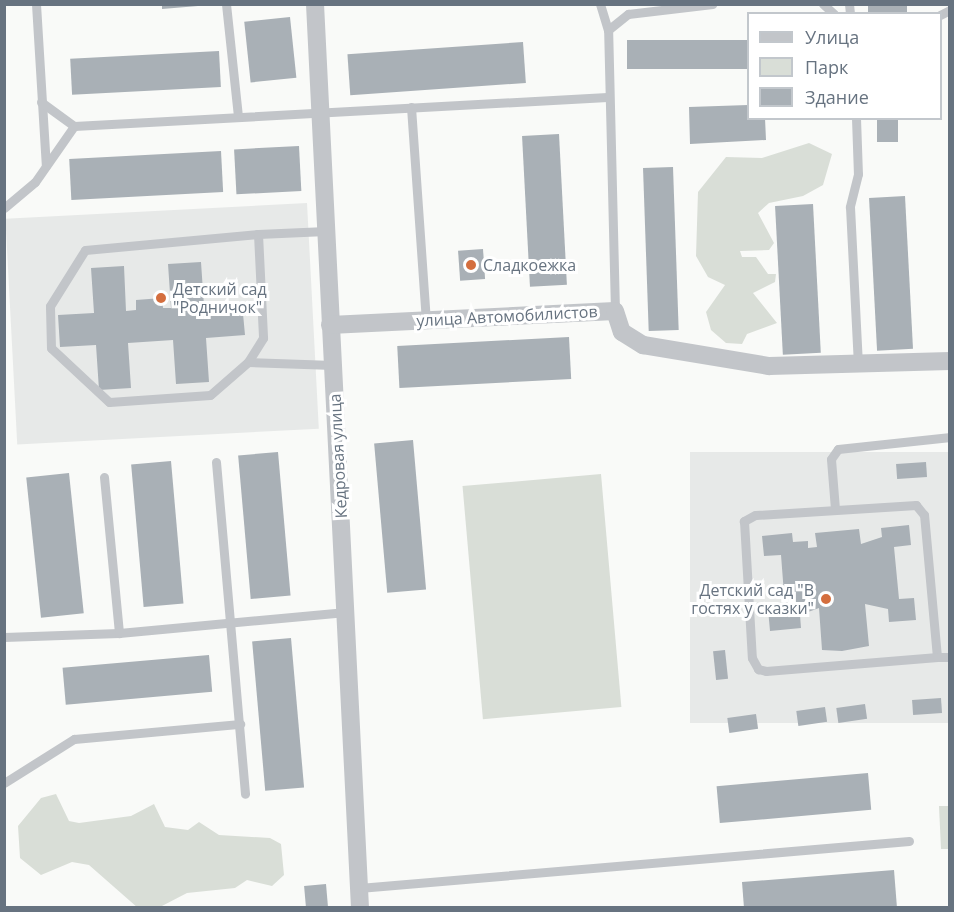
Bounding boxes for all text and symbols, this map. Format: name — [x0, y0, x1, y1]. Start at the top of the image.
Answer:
legend — [747, 12, 942, 120]
text: Улица — [805, 25, 859, 49]
text: Парк — [805, 55, 848, 79]
text: Здание — [805, 85, 869, 109]
place label: Сладкоежка — [483, 255, 576, 275]
marker: Сладкоежка — [464, 258, 478, 272]
place label: Детский сад "Родничок" — [173, 279, 267, 317]
marker: Детский сад "Родничок" — [154, 291, 168, 305]
street label: улица Автомобилистов — [416, 302, 598, 330]
street label: Кедровая улица — [325, 393, 351, 519]
place label: Детский сад "В гостях у сказки" — [691, 580, 814, 618]
marker: Детский сад "В гостях у сказки" — [819, 592, 833, 606]

